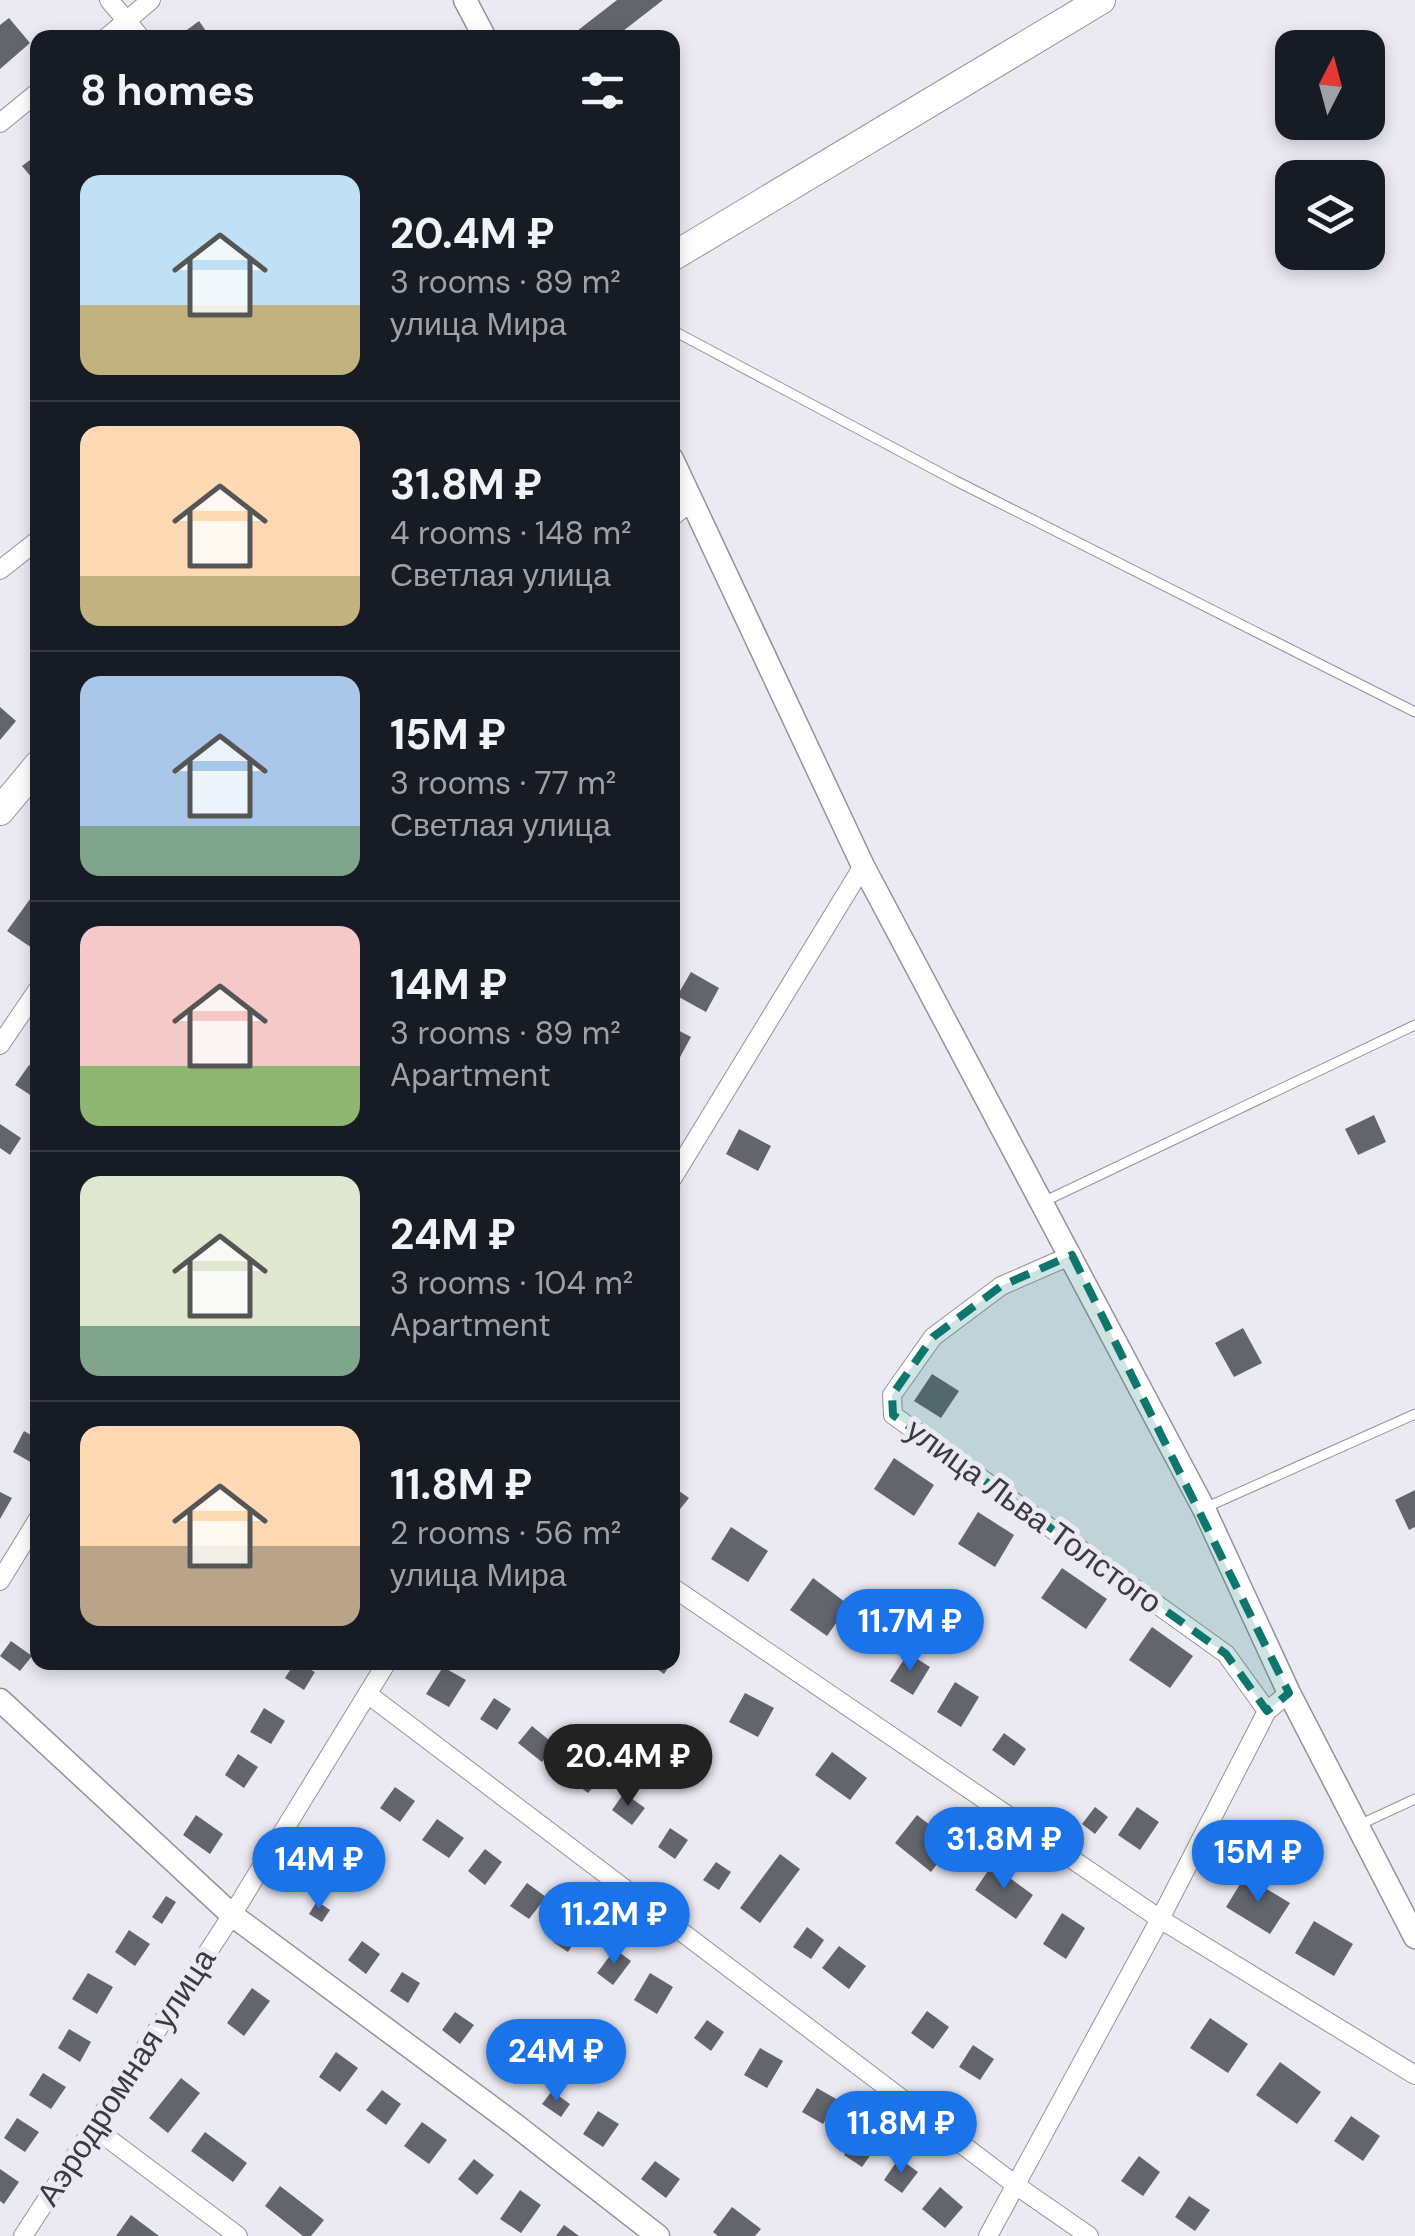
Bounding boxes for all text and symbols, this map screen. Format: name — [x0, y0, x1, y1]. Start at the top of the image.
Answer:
north arrow — [1275, 30, 1385, 140]
map controls — [1275, 30, 1385, 270]
text: 8 homes — [80, 63, 255, 118]
icon: filters — [575, 63, 630, 118]
button: layers — [1275, 160, 1385, 270]
text: 20.4M ₽ — [390, 206, 554, 261]
icon: home — [160, 215, 280, 335]
text: 3 rooms · 89 m² — [390, 261, 621, 303]
text: улица Мира — [390, 303, 567, 345]
text: 31.8M ₽ — [390, 457, 542, 512]
icon: home — [160, 466, 280, 586]
text: 4 rooms · 148 m² — [390, 512, 632, 554]
text: Светлая улица — [390, 554, 611, 596]
text: 15M ₽ — [390, 707, 506, 762]
icon: home — [160, 716, 280, 836]
text: 3 rooms · 77 m² — [390, 762, 616, 804]
text: Светлая улица — [390, 804, 611, 846]
text: 14M ₽ — [390, 957, 507, 1012]
icon: home — [160, 966, 280, 1086]
text: 3 rooms · 89 m² — [390, 1012, 621, 1054]
text: Apartment — [390, 1054, 551, 1096]
text: 24M ₽ — [390, 1207, 516, 1262]
icon: home — [160, 1216, 280, 1336]
text: 3 rooms · 104 m² — [390, 1262, 633, 1304]
text: Apartment — [390, 1304, 551, 1346]
street label: улица Льва Толстого — [898, 1409, 1170, 1623]
text: 11.8M ₽ — [390, 1457, 532, 1512]
icon: home — [160, 1466, 280, 1586]
text: 2 rooms · 56 m² — [390, 1512, 621, 1554]
text: улица Мира — [390, 1554, 567, 1596]
pin: 11.7M ₽ — [818, 1589, 1002, 1674]
text: 11.7M ₽ — [858, 1600, 962, 1642]
pin: 20.4M ₽ — [536, 1724, 720, 1809]
text: 20.4M ₽ — [565, 1735, 691, 1777]
pin: 31.8M ₽ — [912, 1807, 1096, 1892]
text: 31.8M ₽ — [946, 1818, 1062, 1860]
pin: 15M ₽ — [1188, 1820, 1328, 1905]
pin: 14M ₽ — [249, 1827, 389, 1912]
text: 15M ₽ — [1214, 1831, 1302, 1873]
text: 14M ₽ — [274, 1838, 364, 1880]
pin: 11.2M ₽ — [522, 1882, 706, 1967]
text: 11.2M ₽ — [561, 1893, 667, 1935]
street label: Аэродромная улица — [27, 1940, 225, 2214]
pin: 24M ₽ — [486, 2019, 626, 2104]
text: 24M ₽ — [508, 2030, 604, 2072]
pin: 11.8M ₽ — [809, 2091, 993, 2176]
text: 11.8M ₽ — [847, 2102, 955, 2144]

